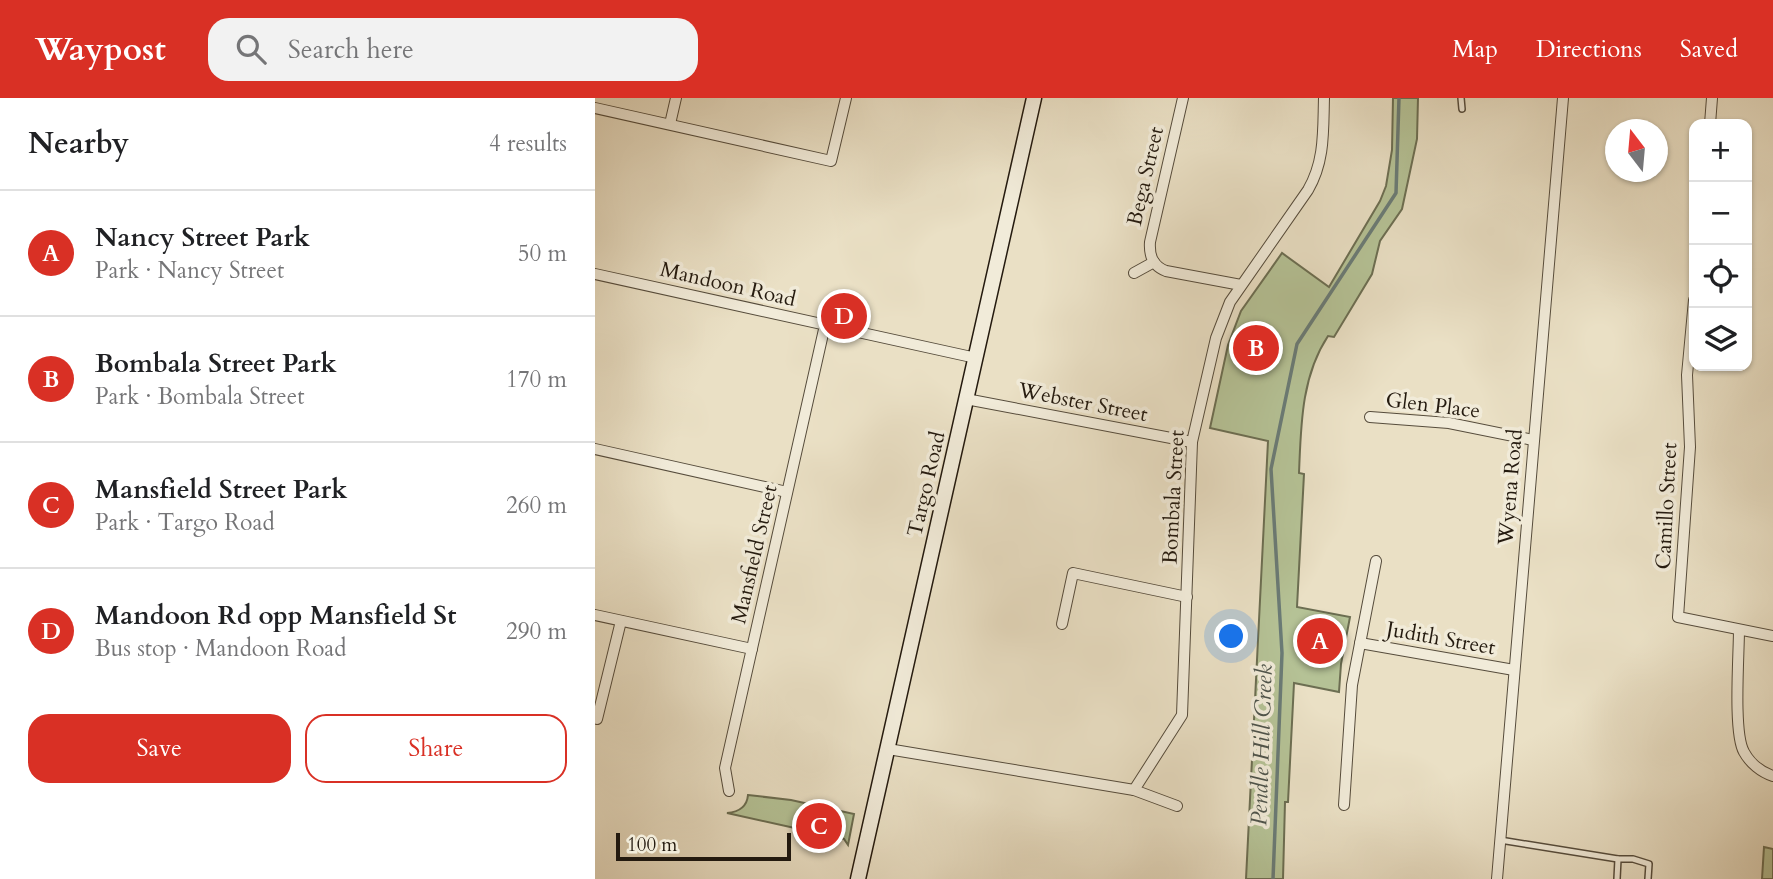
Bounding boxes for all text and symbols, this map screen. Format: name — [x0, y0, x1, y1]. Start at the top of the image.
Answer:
search box — [208, 18, 698, 81]
text: Waypost — [35, 27, 166, 72]
icon: search — [232, 30, 270, 68]
text: Search here — [288, 32, 414, 67]
text: Map — [1452, 33, 1498, 66]
text: Directions — [1536, 33, 1642, 66]
text: Saved — [1680, 33, 1738, 66]
north arrow — [1605, 119, 1668, 182]
map controls — [1689, 119, 1752, 371]
button: + — [1689, 119, 1752, 182]
text: Nearby — [28, 123, 129, 164]
street label: Bega Street — [1120, 123, 1171, 228]
text: 4 results — [489, 128, 567, 159]
button: − — [1689, 182, 1752, 245]
text: Nancy Street Park — [95, 220, 310, 255]
text: A — [42, 238, 60, 269]
text: 50 m — [518, 238, 567, 269]
button: locate — [1689, 245, 1752, 308]
text: Park · Nancy Street — [95, 255, 284, 286]
street label: Mandoon Road — [657, 255, 799, 314]
pin: D — [821, 290, 867, 342]
button: layers — [1689, 308, 1752, 371]
pin: B — [1233, 322, 1279, 374]
text: Bombala Street Park — [95, 346, 337, 381]
text: B — [43, 364, 59, 395]
text: 170 m — [506, 364, 567, 395]
street label: Webster Street — [1015, 376, 1150, 429]
text: Park · Bombala Street — [95, 381, 305, 412]
street label: Glen Place — [1384, 385, 1482, 426]
street label: Wyena Road — [1491, 428, 1530, 547]
street label: Targo Road — [900, 429, 953, 540]
street label: Bombala Street — [1156, 429, 1192, 565]
street label: Camillo Street — [1649, 441, 1684, 570]
text: Mansfield Street Park — [95, 472, 347, 507]
street label: Mansfield Street — [724, 481, 785, 626]
text: C — [42, 490, 60, 521]
text: 260 m — [506, 490, 567, 521]
text: Park · Targo Road — [95, 507, 275, 538]
text: Mandoon Rd opp Mansfield St — [95, 598, 456, 633]
street label: Judith Street — [1381, 614, 1498, 662]
pin: A — [1297, 615, 1343, 667]
text: D — [41, 616, 61, 647]
text: 290 m — [506, 616, 567, 647]
your location — [1214, 619, 1248, 653]
text: Bus stop · Mandoon Road — [95, 633, 347, 664]
water label: Pendle Hill Creek — [1243, 663, 1280, 826]
button: Save — [28, 714, 291, 783]
button: Share — [305, 714, 567, 783]
pin: C — [796, 800, 842, 852]
scale bar — [616, 830, 791, 862]
text: 100 m — [627, 832, 677, 858]

